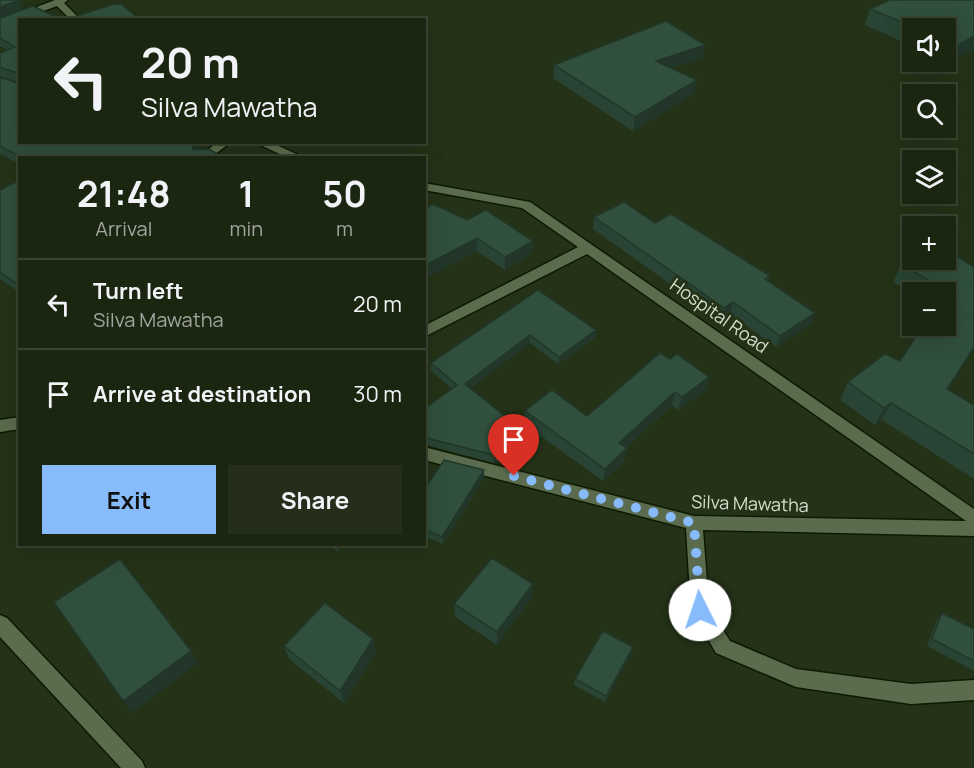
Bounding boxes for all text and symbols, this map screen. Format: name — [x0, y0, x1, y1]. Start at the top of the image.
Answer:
map controls — [902, 18, 956, 336]
button: sound — [902, 18, 956, 72]
text: 20 m — [141, 33, 240, 91]
icon: left — [42, 42, 120, 120]
button: search — [902, 84, 956, 138]
text: Silva Mawatha — [141, 88, 317, 125]
button: layers — [902, 150, 956, 204]
text: 21:48 — [77, 169, 171, 218]
text: 1 — [238, 169, 254, 218]
text: 50 — [322, 169, 367, 218]
text: Arrival — [95, 215, 152, 242]
text: min — [230, 215, 263, 242]
text: m — [336, 215, 353, 242]
button: + — [902, 216, 956, 270]
street label: Hospital Road — [666, 272, 774, 358]
text: Turn left — [93, 276, 183, 306]
button: − — [902, 282, 956, 336]
icon: left — [42, 288, 75, 321]
text: 20 m — [353, 289, 402, 319]
text: Silva Mawatha — [93, 306, 224, 333]
icon: arrive — [42, 378, 75, 411]
text: Arrive at destination — [93, 379, 311, 409]
text: 30 m — [353, 379, 402, 409]
pin — [488, 414, 539, 476]
icon: arrive — [497, 423, 530, 456]
button: Exit — [42, 465, 216, 534]
button: Share — [228, 465, 402, 534]
street label: Silva Mawatha — [691, 489, 809, 517]
position arrow — [668, 578, 732, 642]

